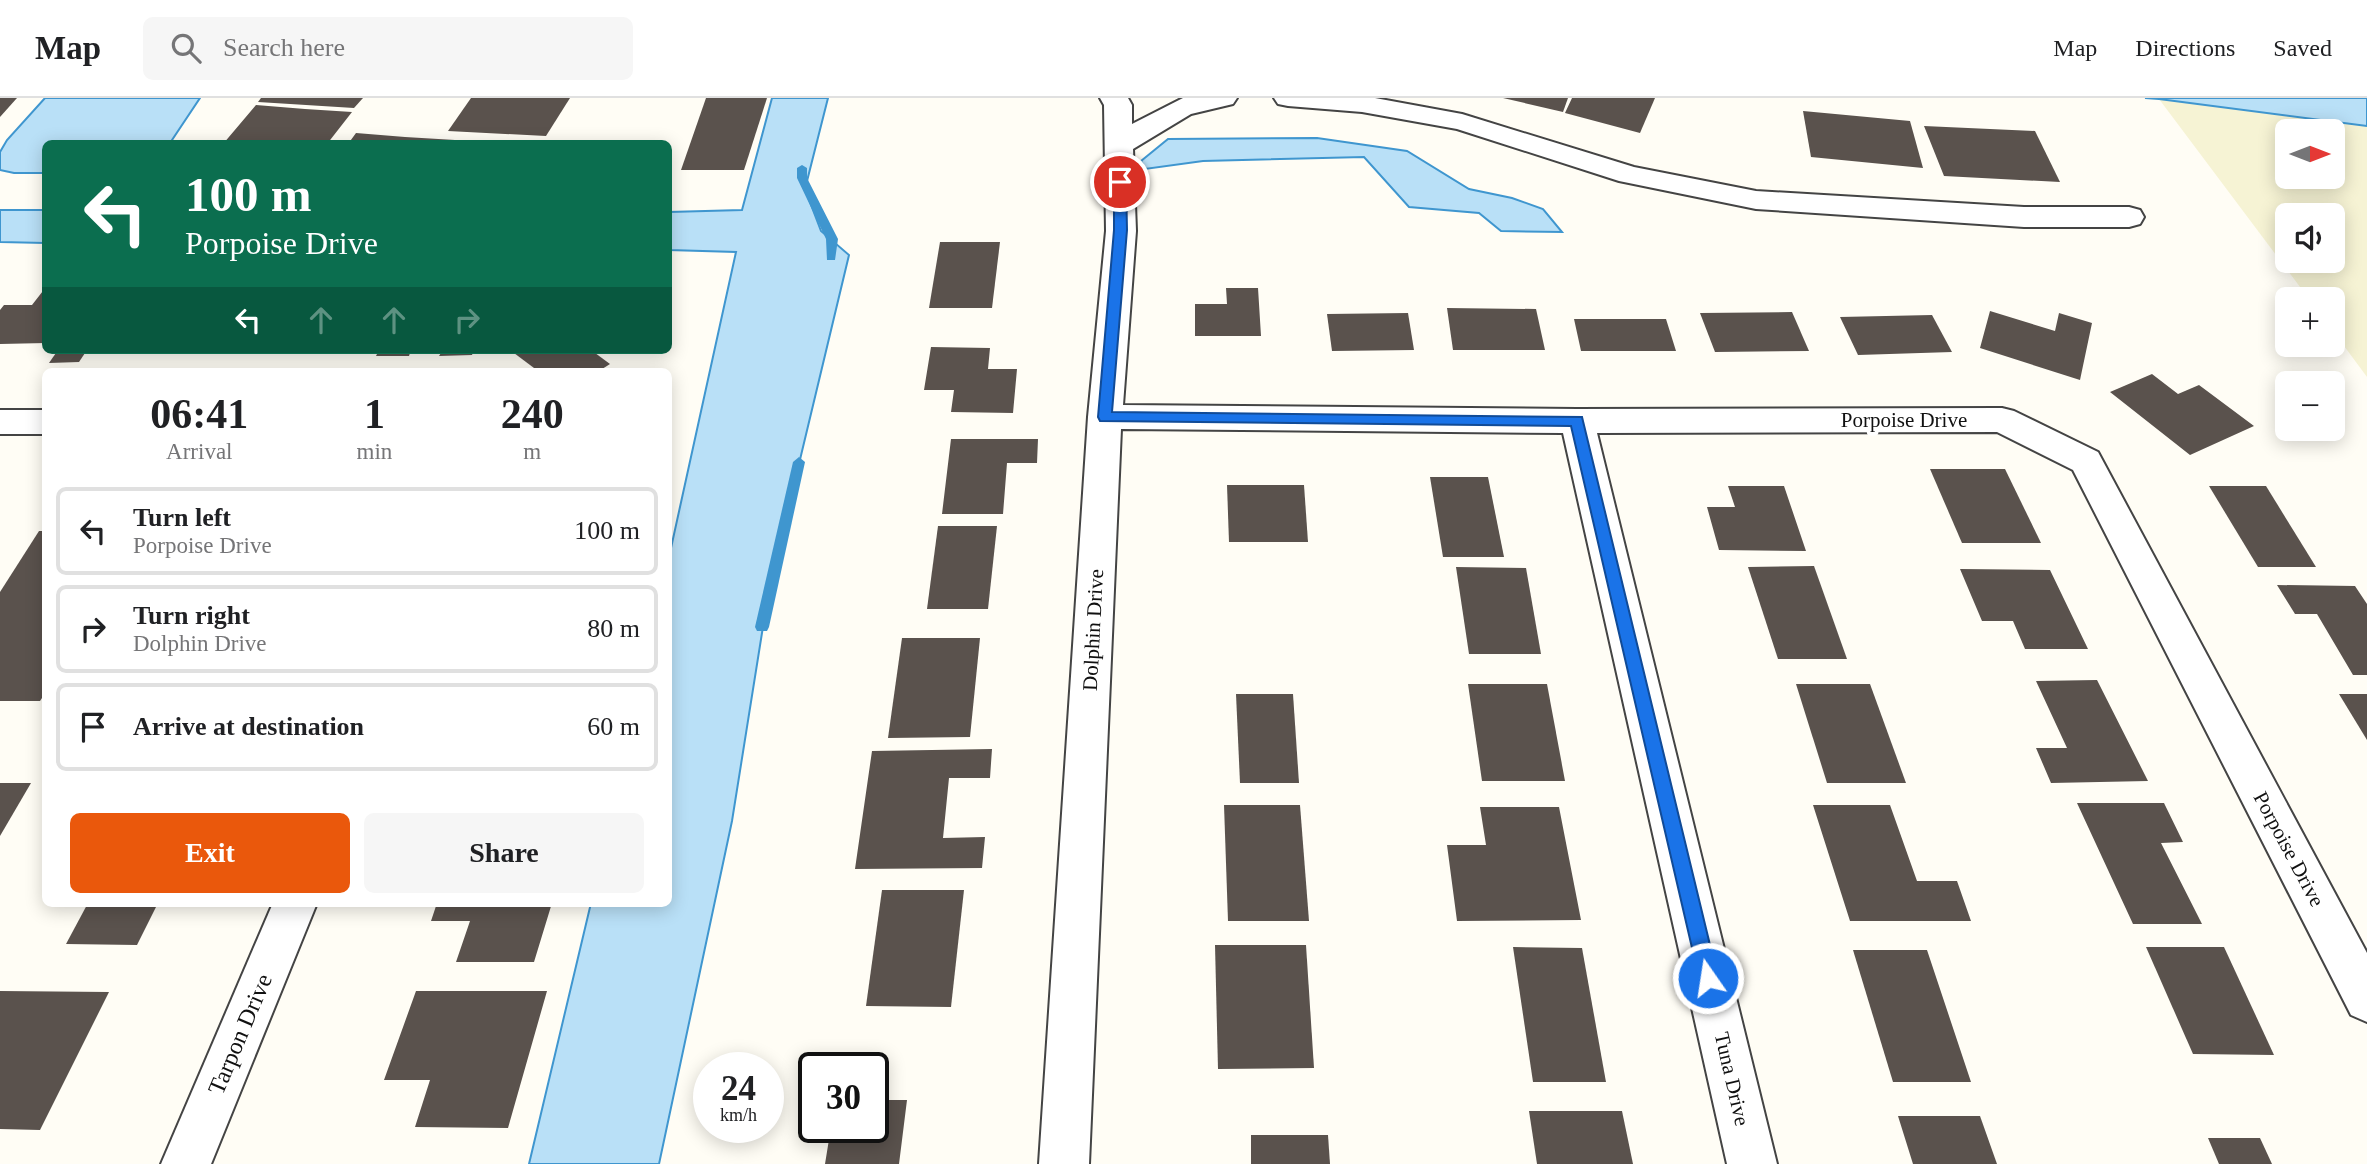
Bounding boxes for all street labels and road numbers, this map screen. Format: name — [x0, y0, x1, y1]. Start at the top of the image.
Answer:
street label: Porpoise Drive — [1841, 408, 1967, 432]
street label: Dolphin Drive — [1078, 569, 1108, 691]
street label: Porpoise Drive — [2249, 787, 2329, 911]
street label: Tarpon Drive — [203, 970, 277, 1098]
street label: Tuna Drive — [1710, 1030, 1754, 1128]

